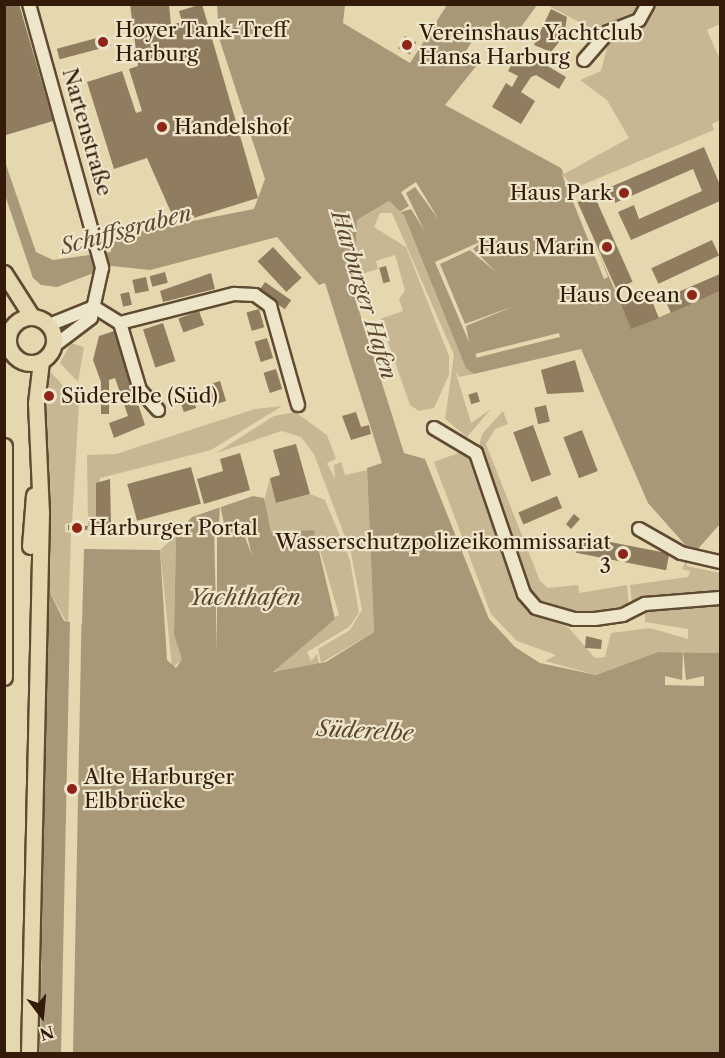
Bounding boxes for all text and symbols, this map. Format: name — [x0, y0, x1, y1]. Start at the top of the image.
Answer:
place label: Hoyer Tank-Treff Harburg — [115, 17, 289, 67]
place label: Vereinshaus Yachtclub Hansa Harburg — [419, 20, 643, 70]
marker: Hoyer Tank-Treff Harburg — [96, 35, 110, 49]
marker: Vereinshaus Yachtclub Hansa Harburg — [400, 38, 414, 52]
street label: Nartenstraße — [57, 65, 117, 199]
place label: Handelshof — [174, 114, 289, 140]
marker: Handelshof — [155, 120, 169, 134]
place label: Haus Park — [510, 180, 612, 206]
marker: Haus Park — [617, 186, 631, 200]
water label: Schiffsgraben — [58, 200, 194, 260]
water label: Harburger Hafen — [326, 207, 402, 383]
place label: Haus Marin — [478, 234, 595, 260]
marker: Haus Marin — [600, 240, 614, 254]
place label: Haus Ocean — [559, 282, 680, 308]
marker: Haus Ocean — [685, 288, 699, 302]
place label: Süderelbe (Süd) — [61, 383, 218, 409]
marker: Süderelbe (Süd) — [42, 389, 56, 403]
place label: Harburger Portal — [89, 515, 258, 541]
marker: Harburger Portal — [70, 521, 84, 535]
place label: Wasserschutzpolizeikommissariat 3 — [275, 529, 611, 579]
marker: Wasserschutzpolizeikommissariat 3 — [616, 547, 630, 561]
water label: Yachthafen — [190, 585, 300, 611]
water label: Süderelbe — [316, 715, 414, 747]
place label: Alte Harburger Elbbrücke — [84, 764, 234, 814]
marker: Alte Harburger Elbbrücke — [65, 782, 79, 796]
north arrow — [12, 986, 72, 1046]
text: N — [38, 1022, 56, 1045]

